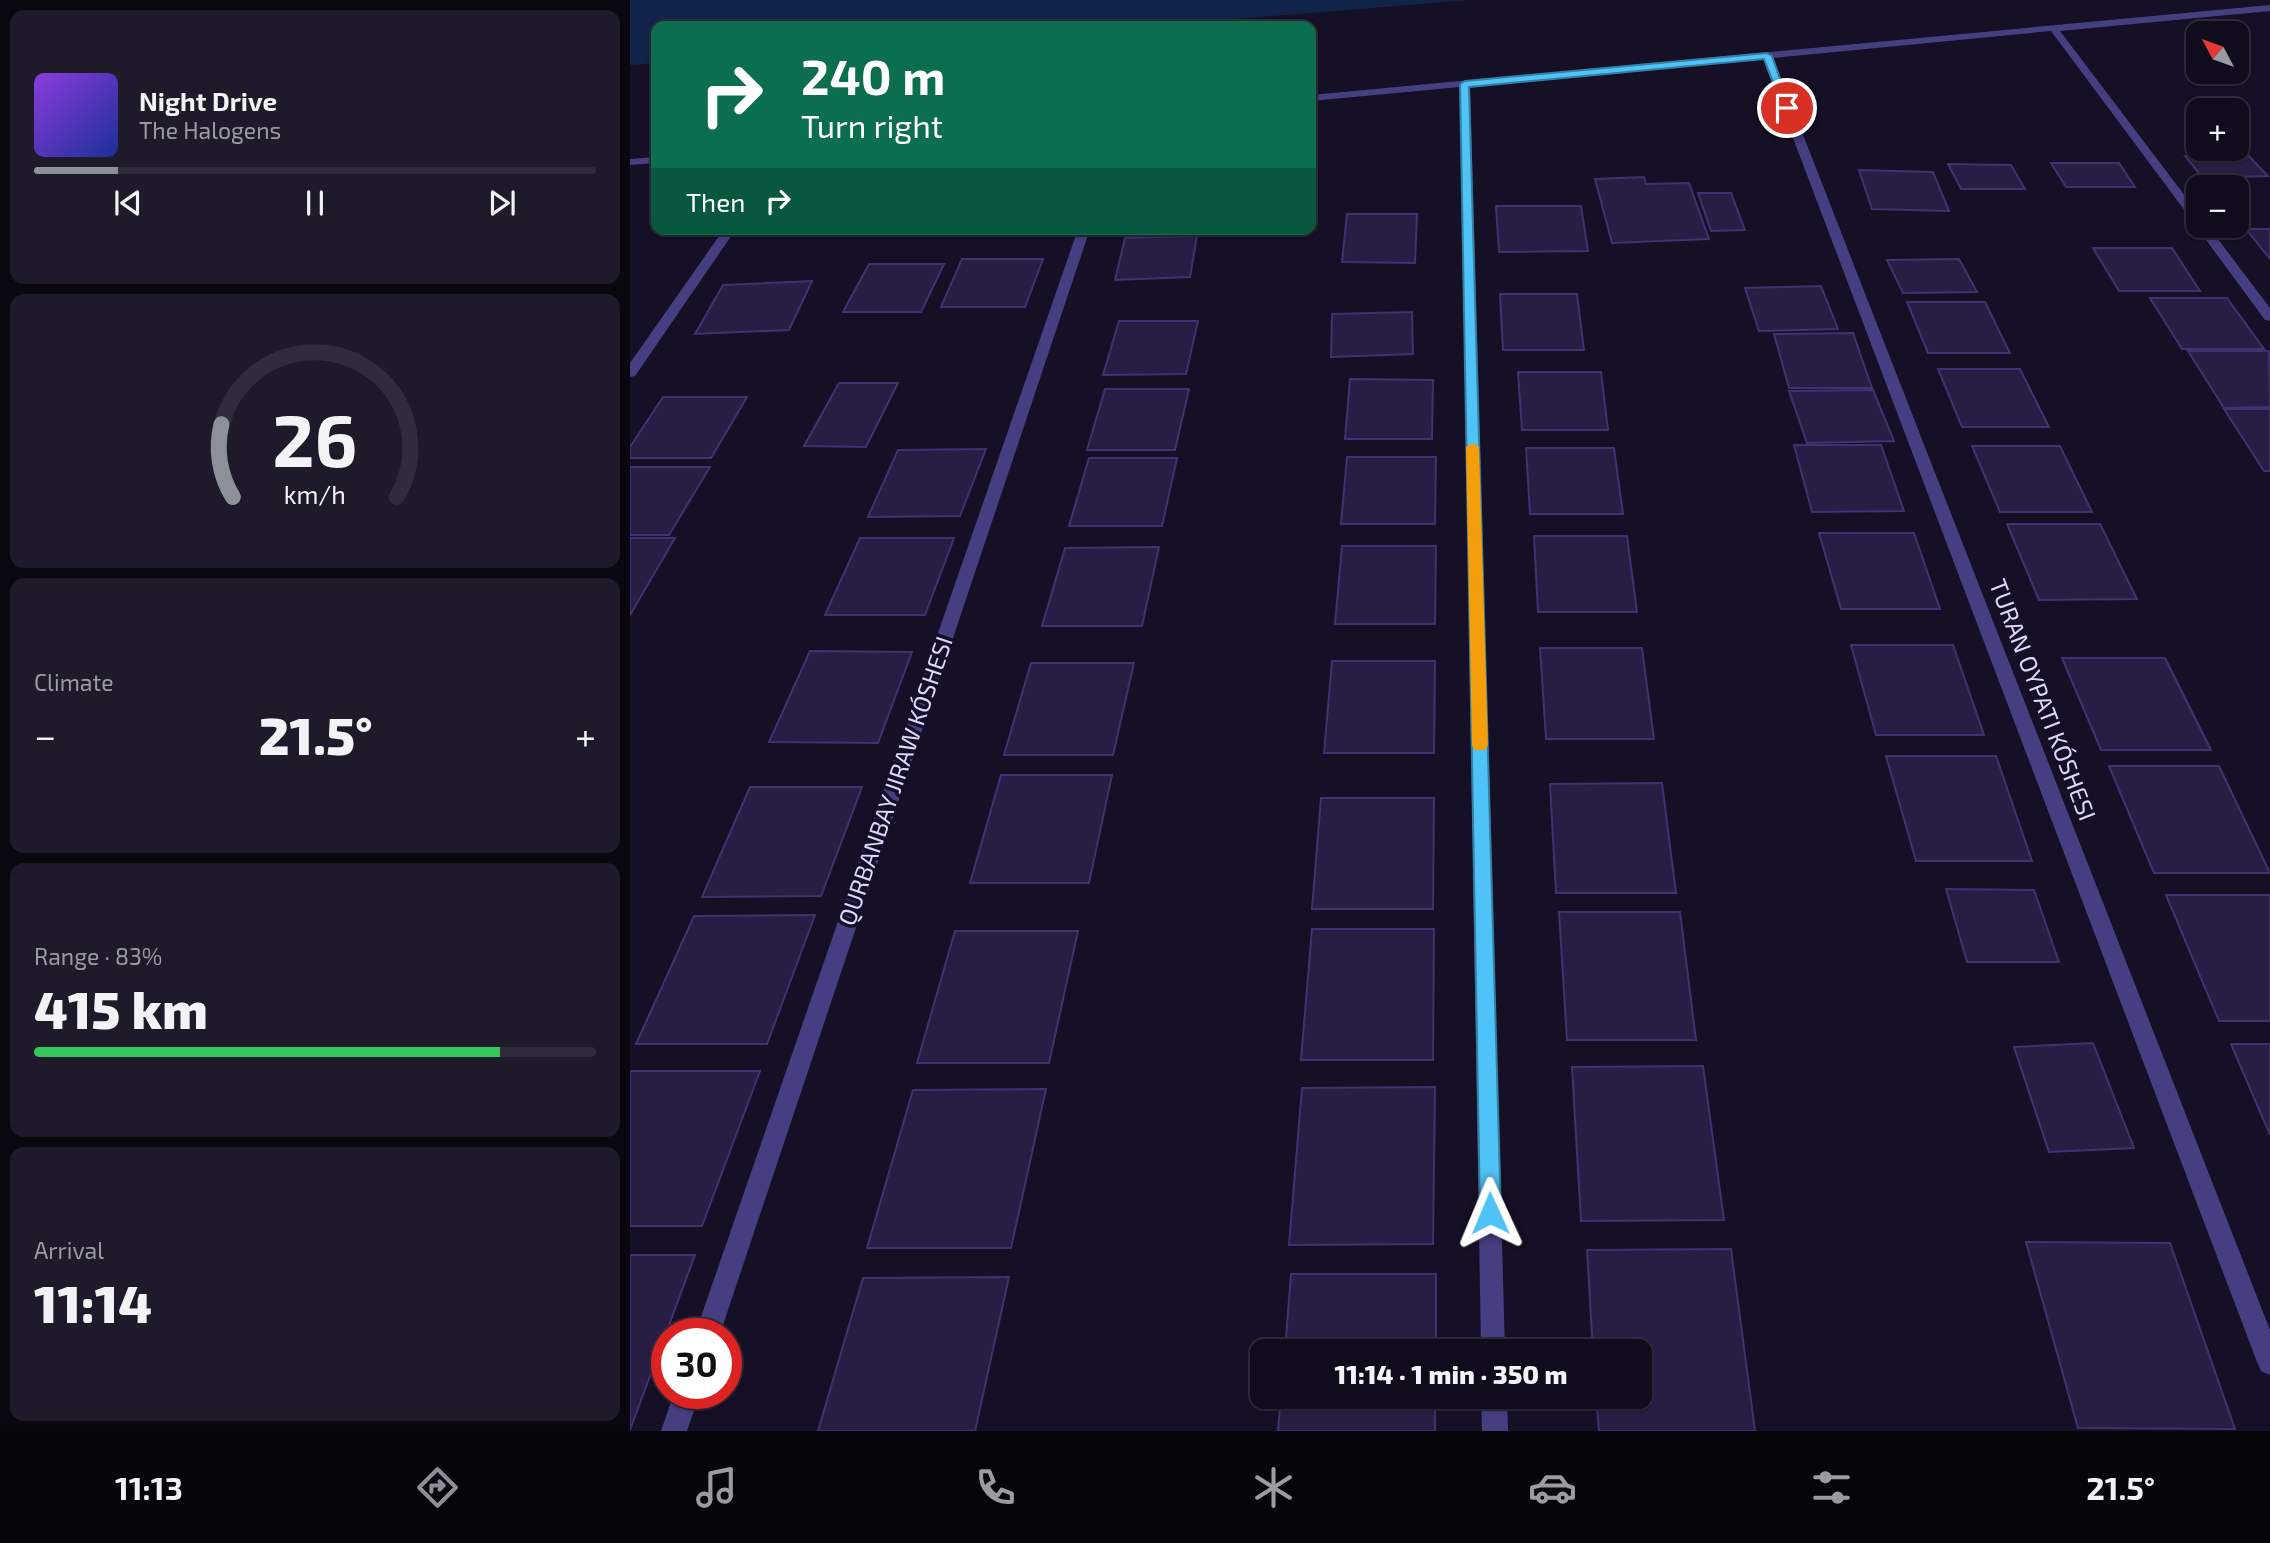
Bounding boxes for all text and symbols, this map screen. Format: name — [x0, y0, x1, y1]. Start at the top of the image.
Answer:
north arrow — [2186, 21, 2249, 84]
map controls — [2186, 21, 2249, 238]
text: 240 m — [801, 46, 945, 105]
icon: right — [686, 49, 777, 140]
pin — [1757, 78, 1817, 138]
text: Night Drive — [139, 85, 277, 116]
icon: arrive — [1768, 89, 1806, 127]
button: + — [2186, 98, 2249, 161]
text: Turn right — [801, 106, 943, 144]
text: The Halogens — [139, 116, 281, 144]
button: − — [2186, 175, 2249, 238]
icon: right — [759, 182, 797, 220]
icon: previous — [109, 184, 147, 222]
icon: pause — [296, 184, 334, 222]
icon: next — [483, 184, 521, 222]
text: Then — [686, 186, 745, 217]
text: 26 — [272, 395, 358, 483]
text: km/h — [284, 479, 346, 509]
street label: TURAN OYPATI KÓSHESI — [1984, 575, 2103, 824]
street label: QURBANBAY JIRAW KÓSHESI — [831, 632, 958, 929]
text: Climate — [34, 668, 114, 696]
text: 21.5° — [259, 703, 373, 765]
text: − — [34, 712, 56, 758]
text: + — [575, 712, 596, 758]
text: Range · 83% — [34, 942, 162, 970]
text: 415 km — [34, 977, 208, 1039]
position arrow — [1453, 1176, 1527, 1250]
text: Arrival — [34, 1236, 104, 1264]
text: 11:14 — [34, 1271, 152, 1333]
speed limit sign: 30 — [651, 1318, 742, 1409]
text: 11:14 · 1 min · 350 m — [1334, 1358, 1568, 1389]
icon: directions — [413, 1463, 462, 1512]
icon: music — [692, 1463, 741, 1512]
icon: phone — [971, 1463, 1020, 1512]
icon: climate — [1249, 1463, 1298, 1512]
icon: car — [1528, 1463, 1577, 1512]
icon: filters — [1807, 1463, 1856, 1512]
text: 11:13 — [115, 1468, 183, 1506]
text: 21.5° — [2086, 1468, 2155, 1506]

